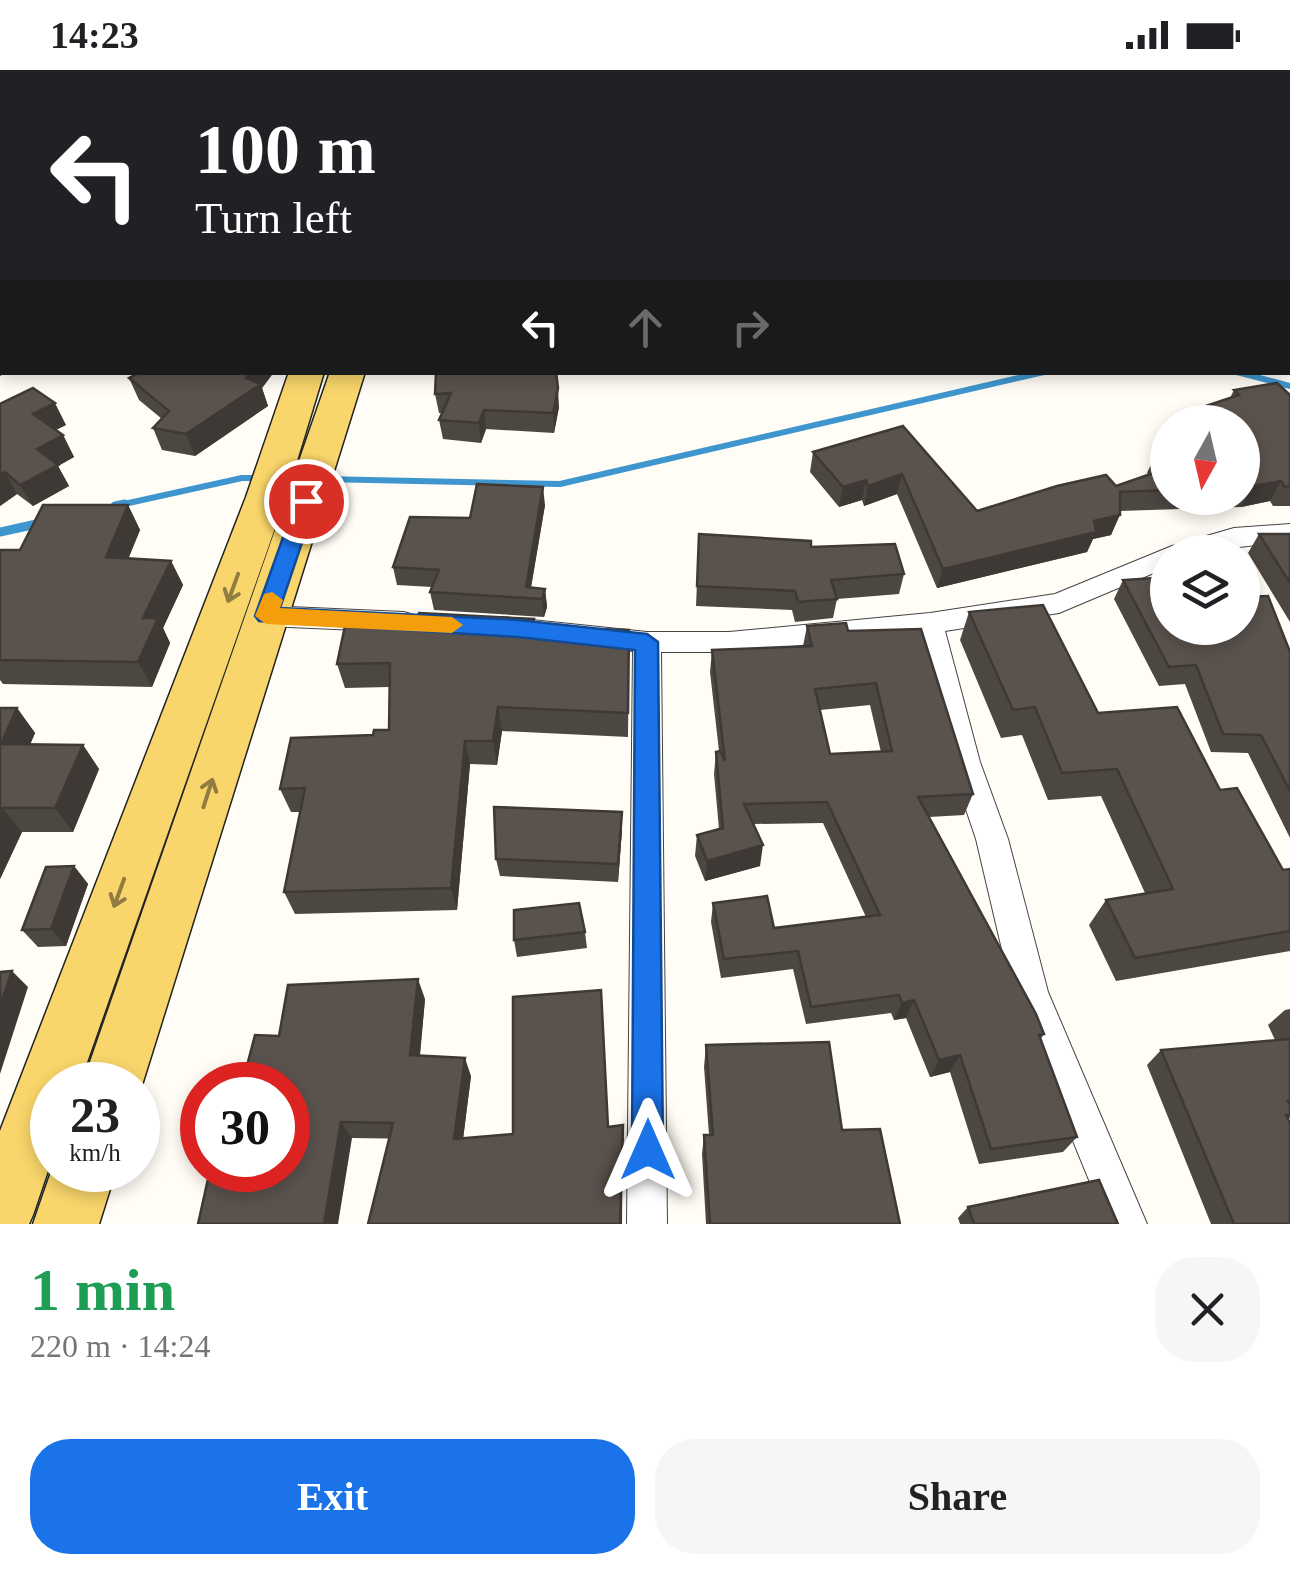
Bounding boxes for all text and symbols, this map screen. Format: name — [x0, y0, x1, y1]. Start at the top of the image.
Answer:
text: 14:23 — [50, 14, 139, 56]
icon: left — [30, 110, 160, 240]
text: 100 m — [195, 111, 376, 188]
text: Turn left — [195, 193, 352, 243]
icon: left — [513, 300, 568, 355]
icon: ahead — [618, 300, 673, 355]
icon: right — [723, 300, 778, 355]
north arrow — [1150, 405, 1260, 515]
map controls — [1150, 405, 1260, 645]
pin — [264, 459, 349, 544]
icon: arrive — [279, 474, 334, 529]
button: layers — [1150, 535, 1260, 645]
one-way arrow — [222, 573, 240, 603]
one-way arrow — [201, 778, 219, 809]
one-way arrow — [109, 877, 127, 908]
speed limit sign: 30 — [180, 1062, 310, 1192]
text: 23 — [70, 1087, 120, 1143]
position arrow — [596, 1098, 700, 1202]
text: km/h — [69, 1139, 121, 1166]
text: 1 min — [30, 1257, 175, 1323]
button: close — [1155, 1257, 1260, 1362]
text: 220 m · 14:24 — [30, 1328, 210, 1364]
button: Exit — [30, 1439, 635, 1554]
button: Share — [655, 1439, 1260, 1554]

